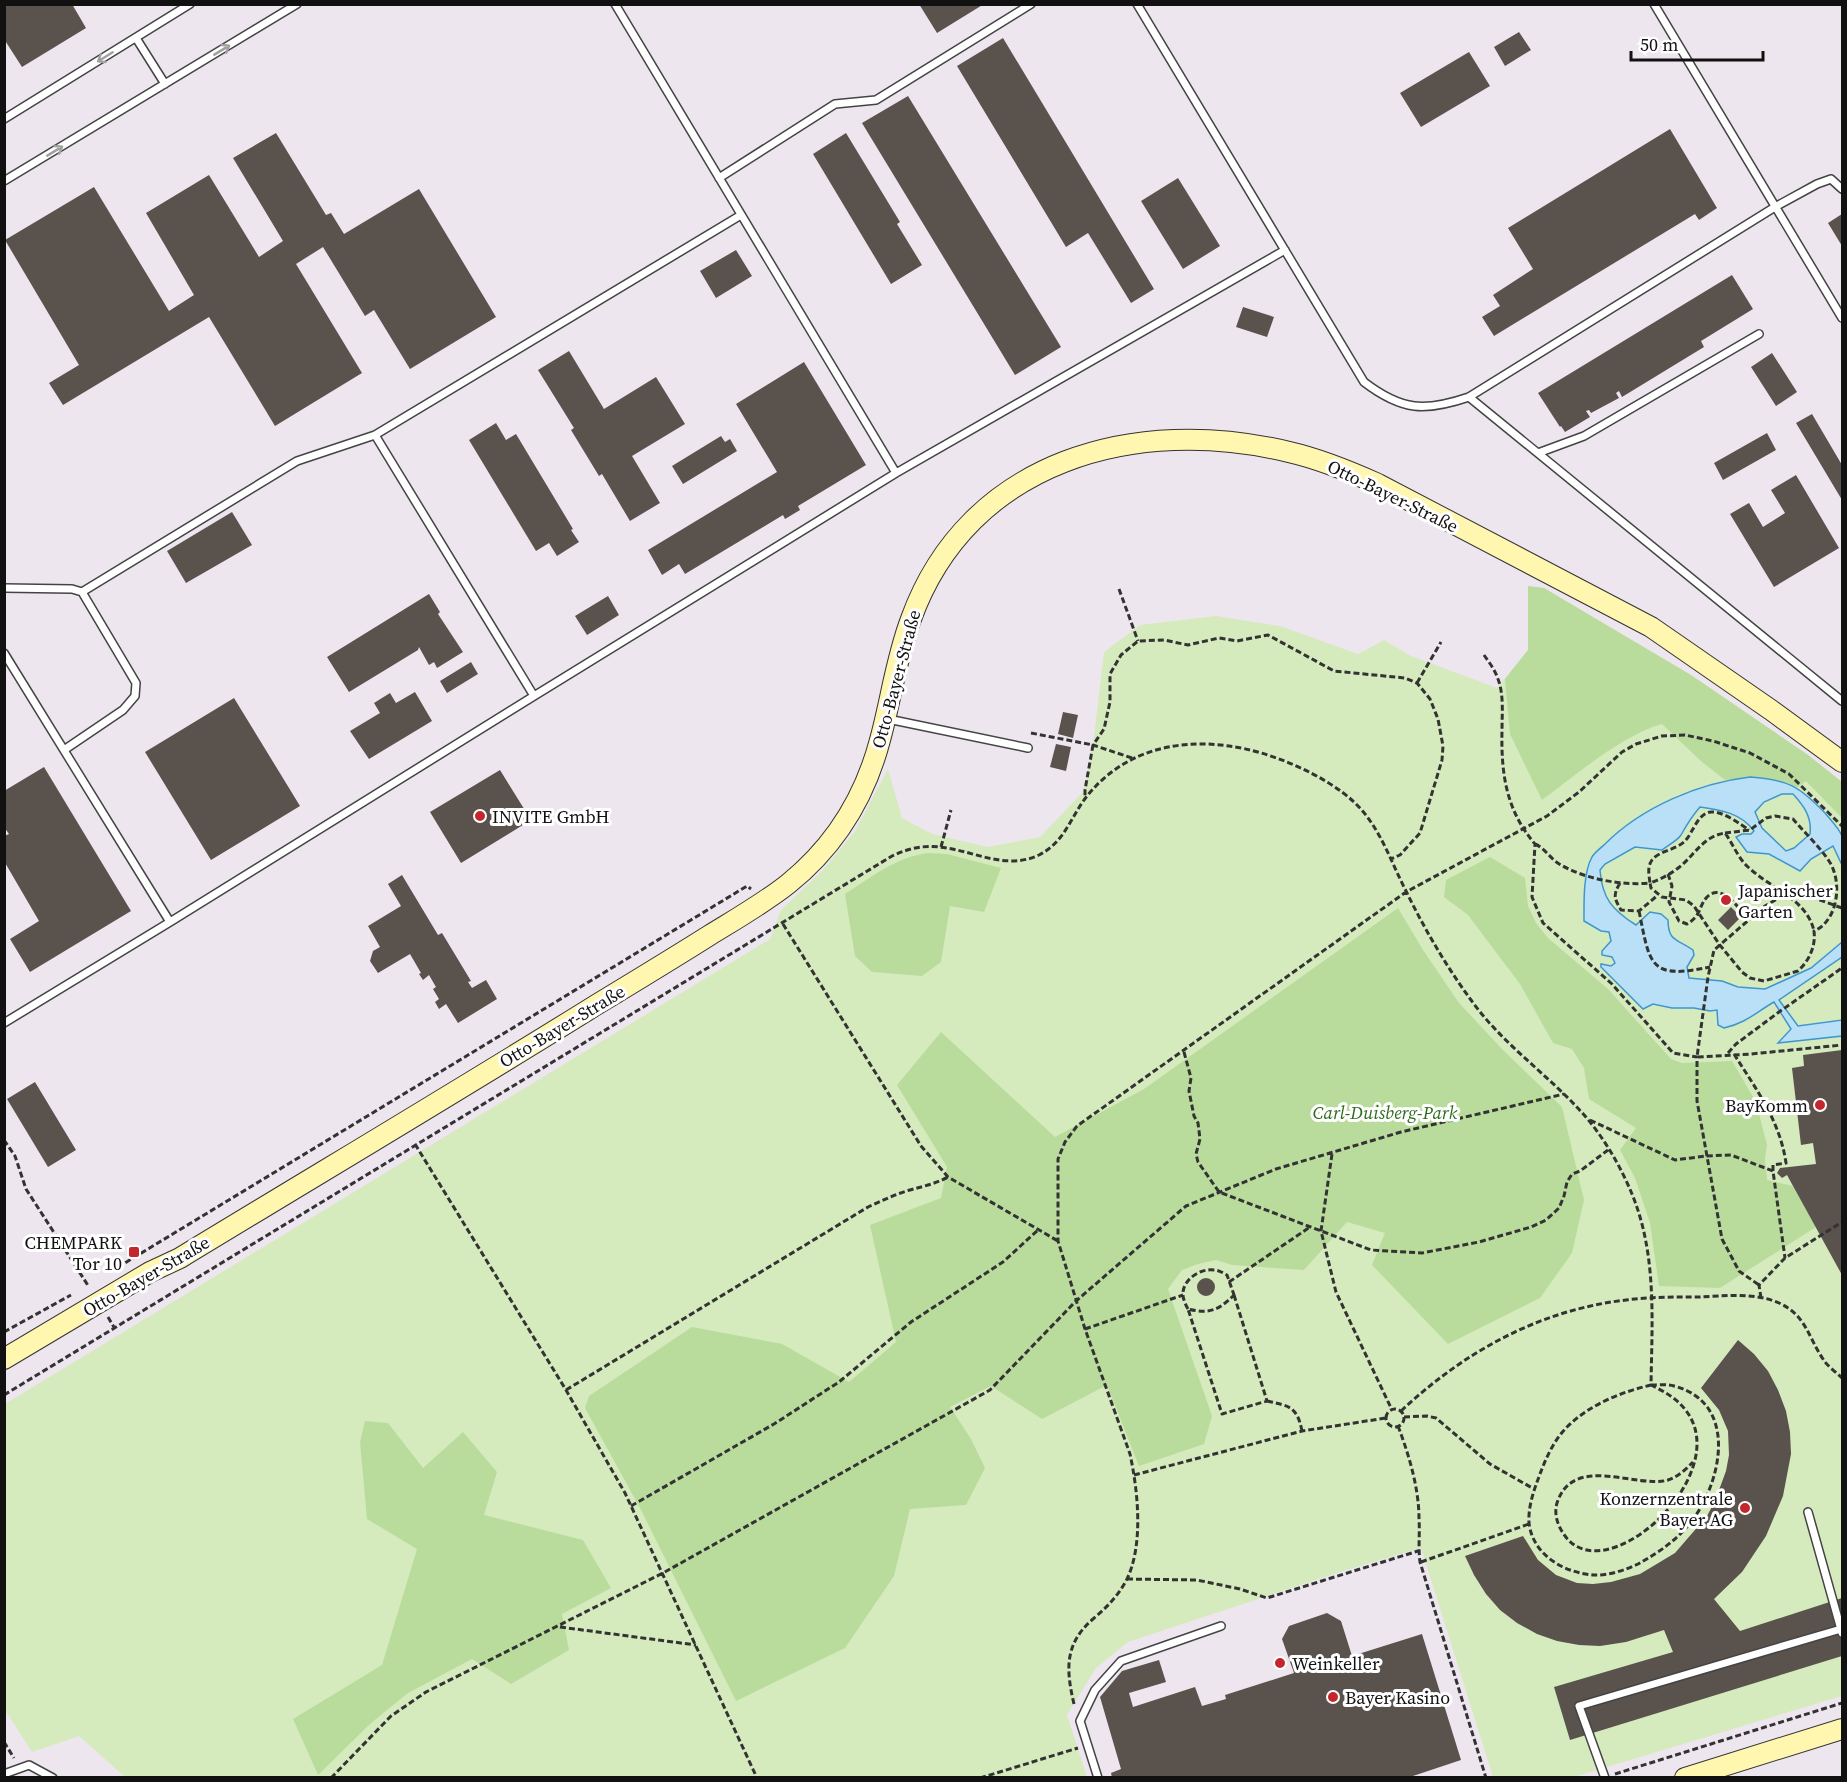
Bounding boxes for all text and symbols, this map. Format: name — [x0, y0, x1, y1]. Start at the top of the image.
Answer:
scale bar — [1631, 24, 1763, 62]
text: 50 m — [1640, 32, 1678, 57]
one-way arrow — [213, 44, 230, 56]
one-way arrow — [97, 51, 114, 63]
one-way arrow — [46, 144, 63, 156]
street label: Otto-Bayer-Straße — [1323, 454, 1463, 538]
street label: Otto-Bayer-Straße — [865, 607, 927, 751]
place label: INVITE GmbH — [492, 804, 609, 829]
marker: INVITE GmbH — [473, 809, 487, 823]
place label: Japanischer Garten — [1737, 878, 1833, 924]
marker: Japanischer Garten — [1719, 893, 1733, 907]
street label: Otto-Bayer-Straße — [494, 979, 630, 1073]
place label: BayKomm — [1725, 1093, 1808, 1118]
marker: BayKomm — [1813, 1098, 1827, 1112]
park label: Carl-Duisberg-Park — [1313, 1100, 1458, 1125]
place label: CHEMPARK Tor 10 — [24, 1230, 122, 1276]
street label: Otto-Bayer-Straße — [78, 1230, 214, 1322]
marker: CHEMPARK Tor 10 — [127, 1245, 141, 1259]
place label: Konzernzentrale Bayer AG — [1599, 1486, 1733, 1532]
marker: Konzernzentrale Bayer AG — [1738, 1501, 1752, 1515]
place label: Weinkeller — [1292, 1651, 1380, 1676]
marker: Weinkeller — [1273, 1656, 1287, 1670]
place label: Bayer Kasino — [1345, 1685, 1450, 1710]
marker: Bayer Kasino — [1326, 1690, 1340, 1704]

